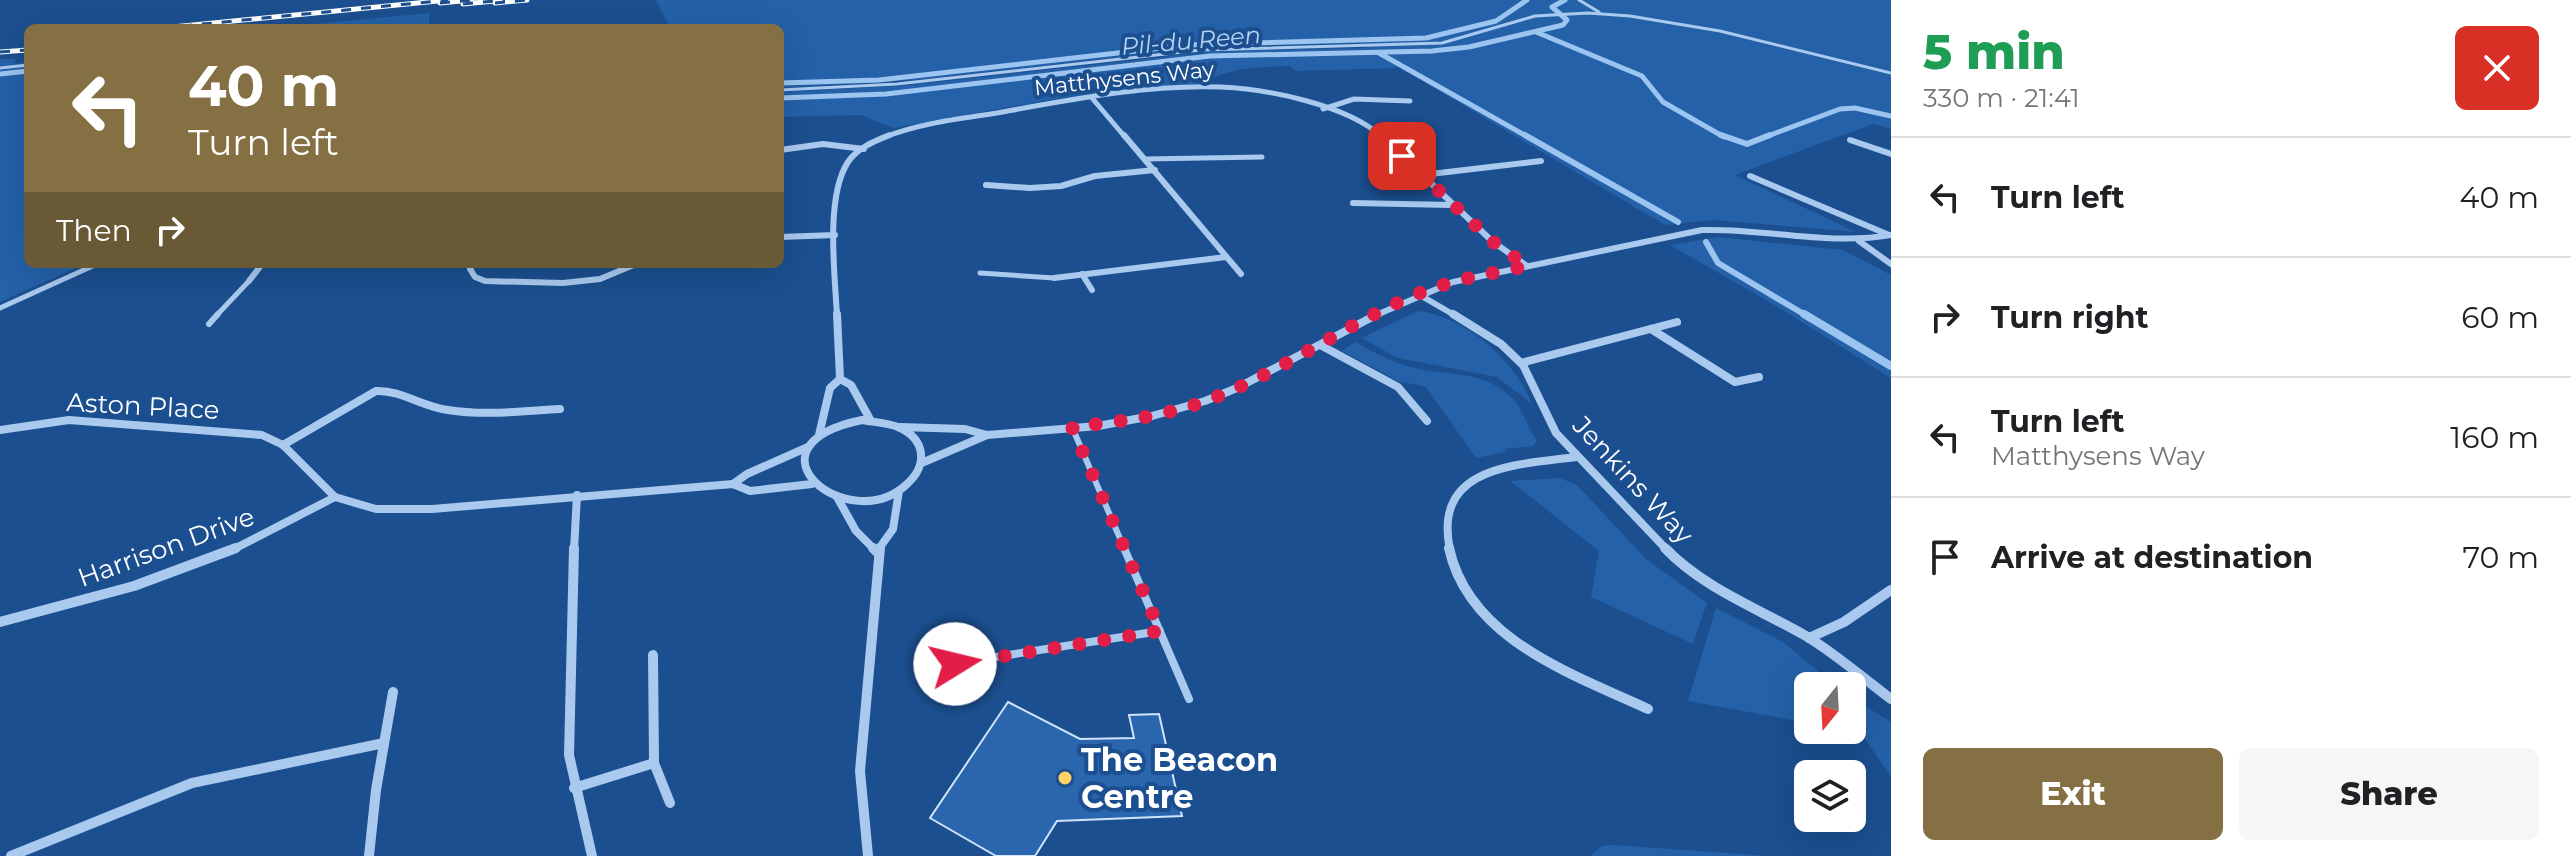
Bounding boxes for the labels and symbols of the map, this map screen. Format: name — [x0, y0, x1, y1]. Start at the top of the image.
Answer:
water label: Pil-du Reen — [1120, 20, 1262, 61]
street label: Matthysens Way — [1033, 56, 1215, 101]
pin — [1368, 122, 1436, 190]
street label: Aston Place — [66, 386, 220, 426]
street label: Jenkins Way — [1565, 409, 1701, 551]
street label: Harrison Drive — [73, 500, 259, 594]
position arrow — [913, 622, 997, 706]
north arrow — [1794, 672, 1866, 744]
place label: The Beacon Centre — [1081, 740, 1278, 816]
marker: The Beacon Centre — [1056, 769, 1074, 787]

